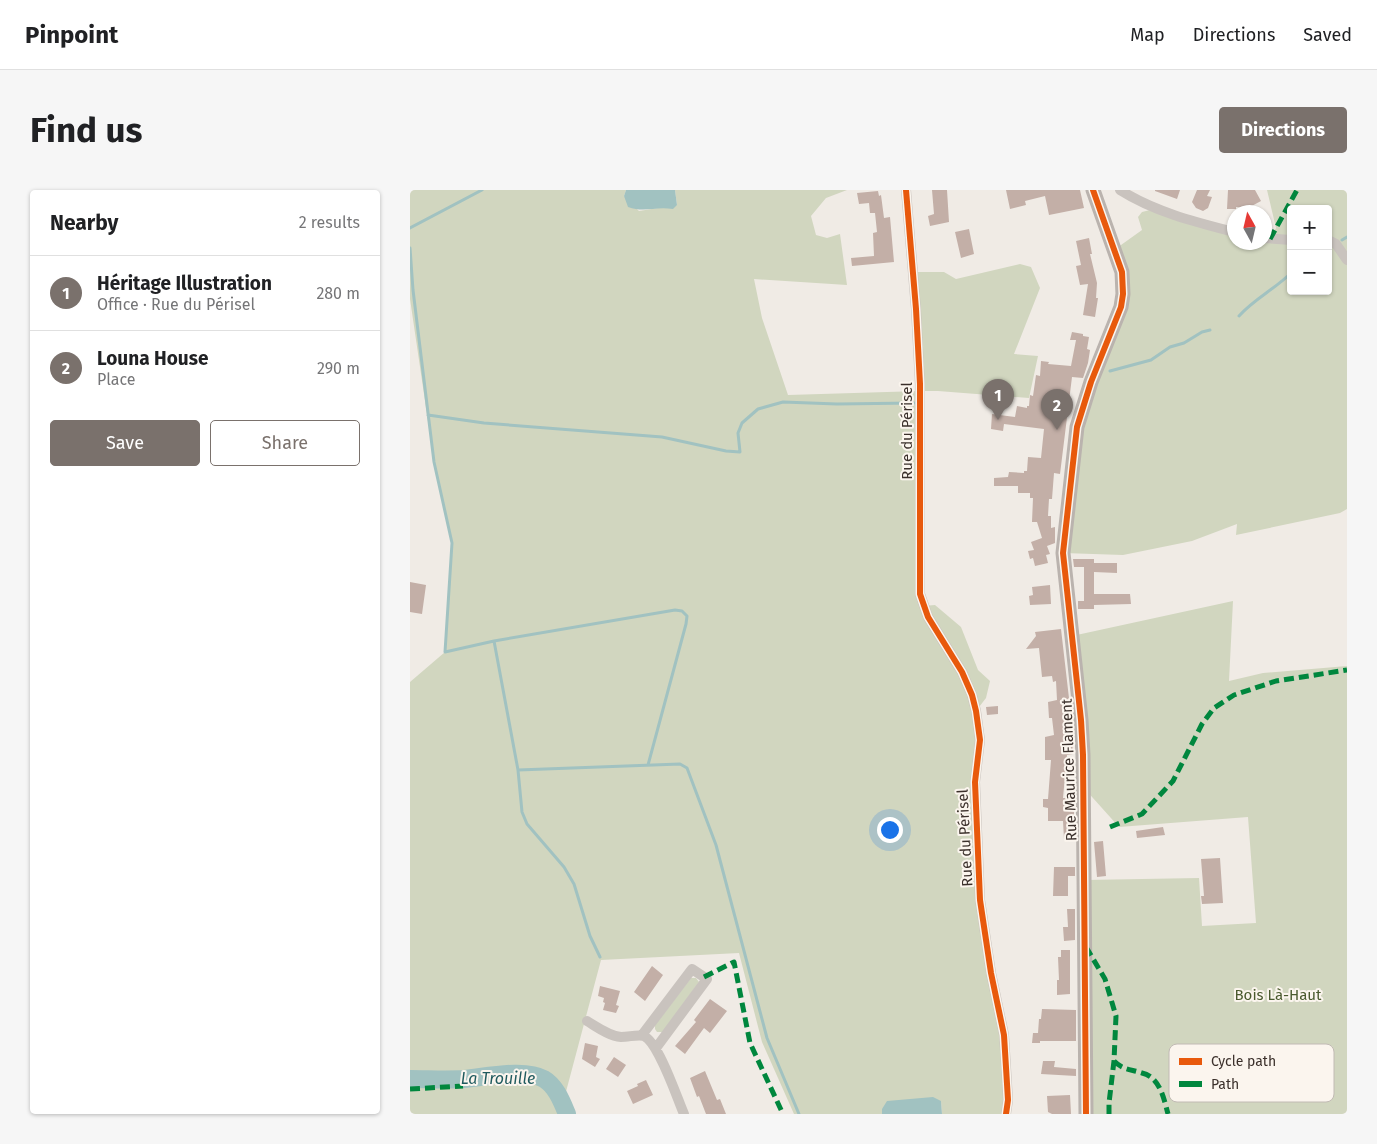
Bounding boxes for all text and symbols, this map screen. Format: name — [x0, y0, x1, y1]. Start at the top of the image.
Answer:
text: Pinpoint — [25, 21, 118, 49]
text: Map — [1130, 24, 1165, 46]
text: Directions — [1193, 24, 1275, 46]
text: Saved — [1303, 24, 1352, 46]
button: Directions — [1219, 107, 1347, 153]
text: Find us — [30, 109, 142, 151]
north arrow — [1227, 205, 1272, 250]
map controls — [1287, 205, 1332, 295]
button: + — [1287, 205, 1332, 250]
text: Nearby — [50, 210, 118, 236]
text: 2 results — [299, 213, 360, 232]
button: − — [1287, 250, 1332, 295]
text: Héritage Illustration — [97, 272, 272, 295]
text: 1 — [62, 284, 70, 303]
text: 280 m — [316, 284, 360, 303]
text: Office · Rue du Périsel — [97, 295, 255, 314]
text: Louna House — [97, 347, 208, 370]
text: 2 — [62, 359, 70, 378]
text: 290 m — [317, 359, 360, 378]
text: Place — [97, 370, 136, 389]
pin: 1 — [982, 379, 1014, 420]
street label: Rue du Périsel — [898, 382, 916, 480]
pin: 2 — [1041, 389, 1073, 430]
button: Save — [50, 420, 200, 466]
button: Share — [210, 420, 360, 466]
street label: Rue Maurice Flament — [1057, 698, 1080, 842]
street label: Rue du Périsel — [953, 788, 977, 887]
your location — [877, 817, 903, 843]
park label: Bois Là-Haut — [1235, 986, 1322, 1004]
legend — [1169, 1044, 1334, 1102]
text: Cycle path — [1211, 1053, 1276, 1070]
water label: La Trouille — [461, 1069, 535, 1088]
text: Path — [1211, 1076, 1239, 1093]

